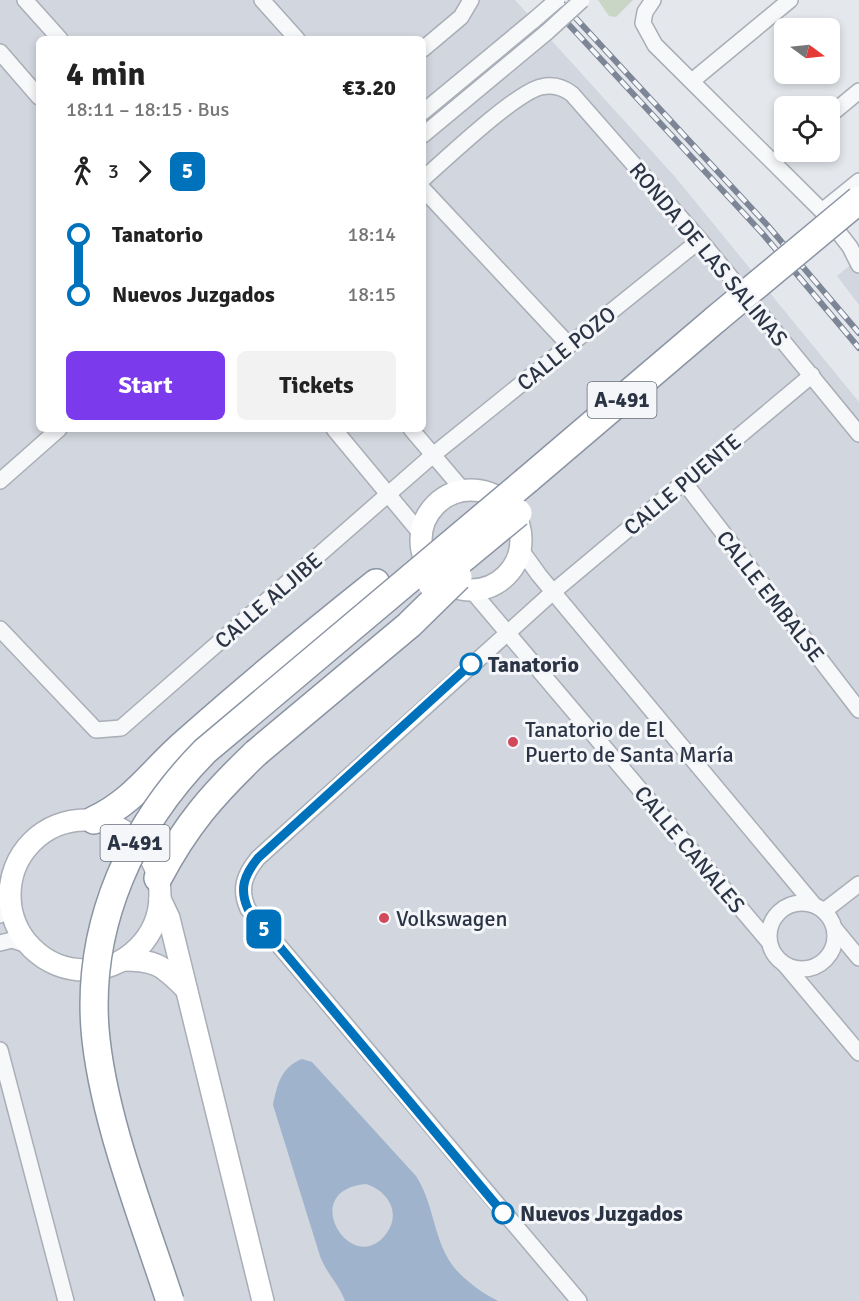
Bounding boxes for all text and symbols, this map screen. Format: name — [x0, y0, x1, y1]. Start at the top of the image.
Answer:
north arrow — [774, 18, 840, 84]
map controls — [774, 18, 840, 162]
text: 4 min — [66, 54, 146, 95]
text: €3.20 — [342, 74, 396, 101]
button: locate — [774, 96, 840, 162]
text: 18:11 – 18:15 · Bus — [66, 97, 229, 122]
icon: walk — [66, 155, 99, 188]
icon: forward — [128, 155, 161, 188]
street label: RONDA DE LAS SALINAS — [624, 157, 793, 352]
text: 5 — [182, 158, 193, 184]
text: 3 — [108, 159, 119, 184]
text: Tanatorio — [112, 221, 203, 248]
text: 18:14 — [347, 222, 396, 247]
text: Nuevos Juzgados — [112, 281, 275, 308]
text: 18:15 — [347, 282, 396, 307]
street label: CALLE POZO — [511, 300, 621, 396]
button: Start — [66, 351, 225, 420]
button: Tickets — [237, 351, 396, 420]
road number: A-491 — [588, 382, 656, 418]
street label: CALLE PUENTE — [618, 428, 746, 541]
street label: CALLE EMBALSE — [711, 525, 830, 667]
street label: CALLE ALJIBE — [209, 546, 328, 654]
place label: Tanatorio — [488, 651, 579, 678]
marker: Tanatorio — [460, 653, 482, 675]
place label: Tanatorio de El Puerto de Santa María — [525, 716, 734, 768]
marker: Tanatorio de El Puerto de Santa María — [506, 735, 520, 749]
street label: CALLE CANALES — [629, 780, 751, 918]
road number: A-491 — [100, 825, 170, 861]
place label: Volkswagen — [396, 905, 507, 932]
line badge: 5 — [244, 910, 284, 948]
marker: Volkswagen — [377, 911, 391, 925]
text: 5 — [258, 916, 270, 942]
place label: Nuevos Juzgados — [520, 1200, 683, 1227]
marker: Nuevos Juzgados — [492, 1202, 514, 1224]

